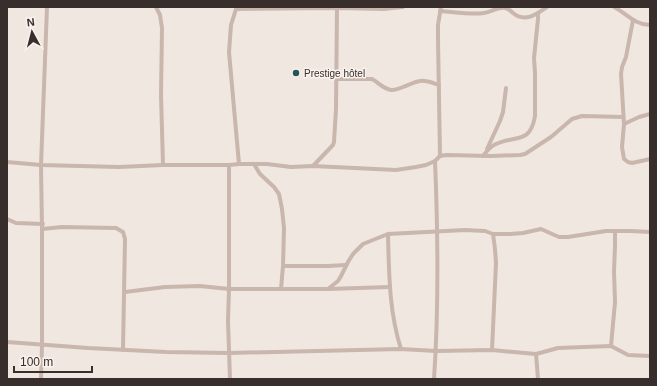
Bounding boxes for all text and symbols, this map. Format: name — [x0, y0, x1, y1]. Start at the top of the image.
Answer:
north arrow — [12, 12, 52, 52]
text: N — [26, 16, 36, 29]
marker: Prestige hôtel — [291, 68, 301, 78]
place label: Prestige hôtel — [304, 68, 365, 79]
scale bar — [14, 348, 92, 374]
text: 100 m — [20, 355, 53, 369]

